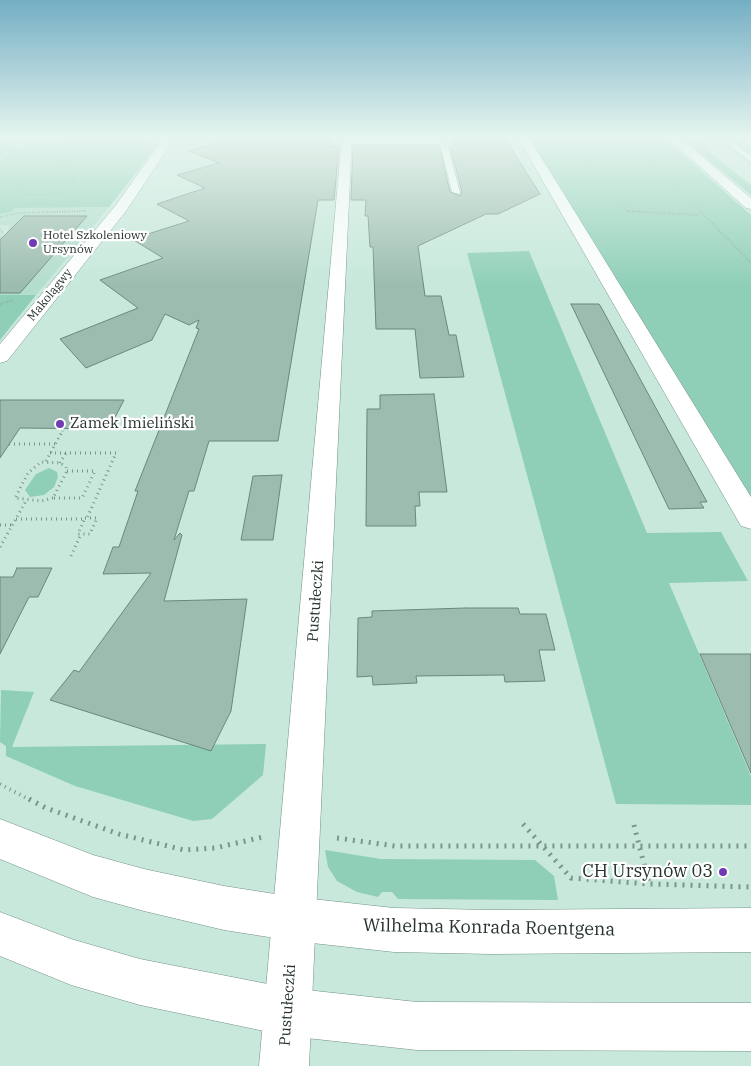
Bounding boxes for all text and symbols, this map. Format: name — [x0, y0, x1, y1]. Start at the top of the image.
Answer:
place label: Hotel Szkoleniowy Ursynów — [43, 229, 147, 257]
marker: Hotel Szkoleniowy Ursynów — [27, 237, 39, 249]
street label: Makolągwy — [25, 266, 75, 324]
place label: Zamek Imieliński — [70, 415, 194, 433]
marker: Zamek Imieliński — [54, 418, 66, 430]
street label: Pustułeczki — [304, 559, 328, 643]
place label: CH Ursynów 03 — [582, 861, 713, 883]
marker: CH Ursynów 03 — [717, 866, 729, 878]
street label: Wilhelma Konrada Roentgena — [363, 915, 615, 941]
street label: Pustułeczki — [276, 963, 300, 1047]

